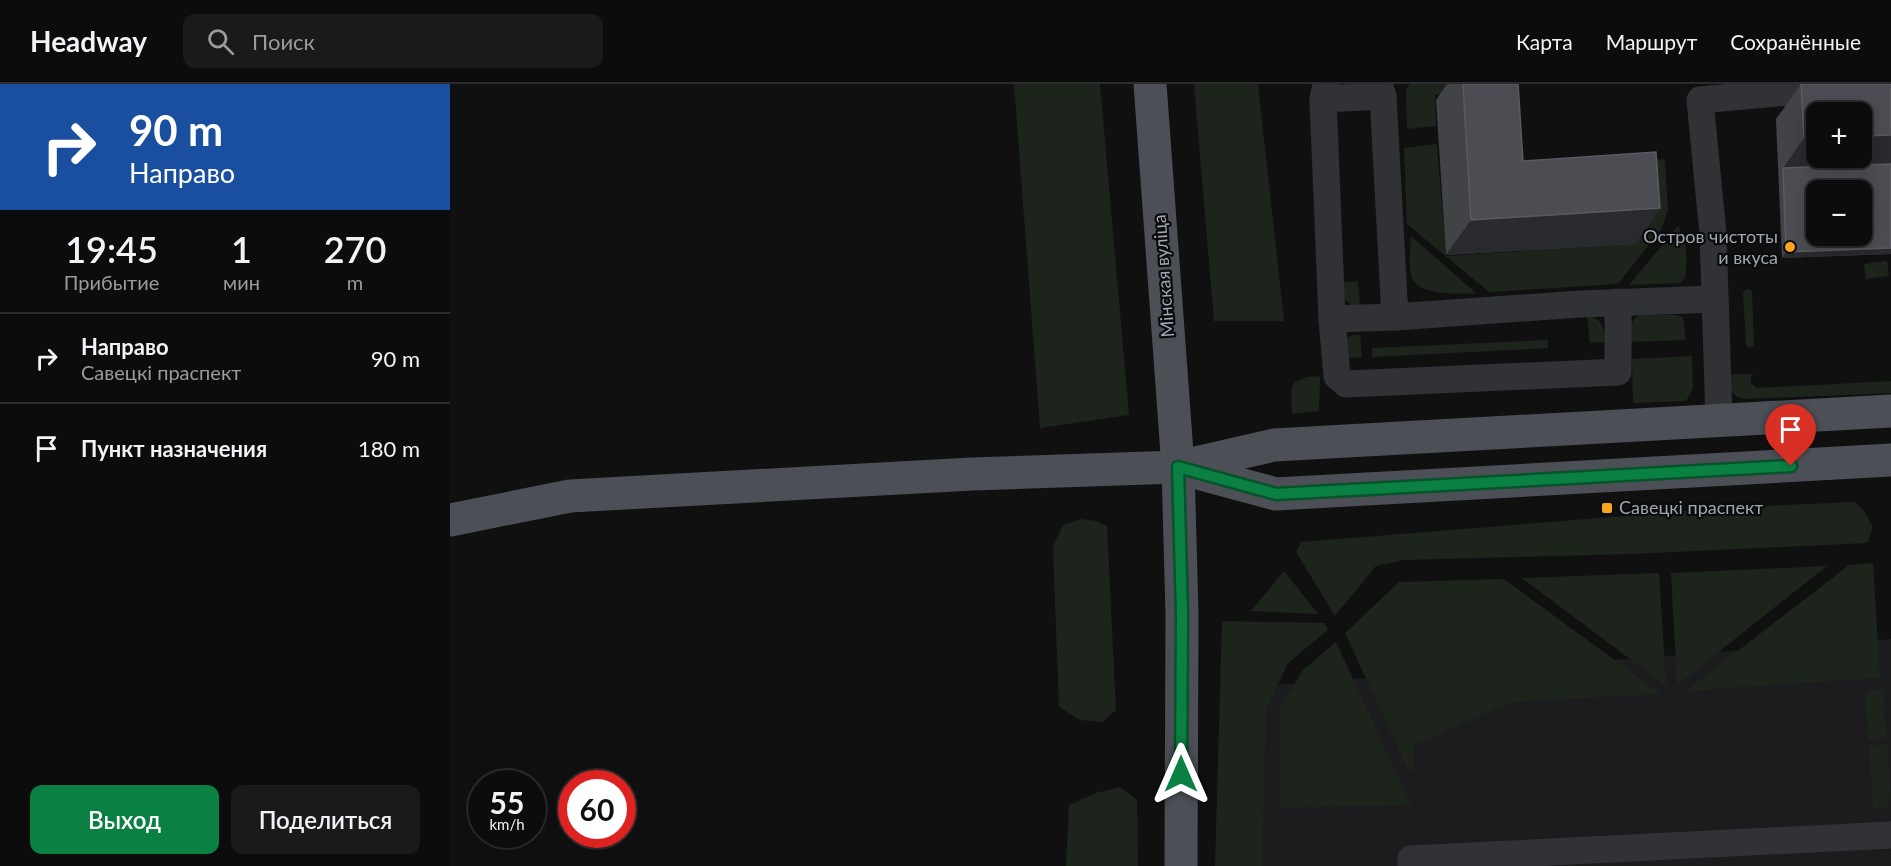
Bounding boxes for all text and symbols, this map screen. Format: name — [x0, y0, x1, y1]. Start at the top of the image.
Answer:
search box — [183, 14, 603, 68]
text: Headway — [30, 24, 147, 58]
icon: search — [204, 25, 237, 58]
text: Поиск — [252, 28, 315, 55]
text: Карта — [1516, 29, 1573, 54]
text: Маршрут — [1606, 29, 1697, 54]
text: Сохранённые — [1730, 29, 1861, 54]
map controls — [1806, 102, 1872, 246]
button: + — [1806, 102, 1872, 168]
text: 90 m — [129, 105, 223, 155]
icon: right — [30, 108, 108, 186]
text: Направо — [129, 156, 235, 189]
button: − — [1806, 180, 1872, 246]
street label: Мінская вуліца — [1148, 214, 1178, 338]
place label: Остров чистоты и вкуса — [1643, 225, 1778, 268]
text: 19:45 — [65, 227, 158, 271]
text: 1 — [231, 227, 252, 271]
text: 270 — [324, 227, 386, 271]
marker: Остров чистоты и вкуса — [1783, 240, 1797, 254]
text: Прибытие — [64, 270, 159, 294]
text: мин — [223, 270, 260, 294]
text: m — [347, 270, 363, 294]
text: Направо — [81, 333, 169, 360]
icon: right — [30, 342, 63, 375]
text: 90 m — [371, 345, 420, 372]
text: Савецкі праспект — [81, 360, 241, 384]
pin — [1765, 404, 1816, 466]
icon: arrive — [1774, 413, 1807, 446]
icon: arrive — [30, 432, 63, 465]
text: Пункт назначения — [81, 435, 267, 462]
text: 180 m — [358, 435, 420, 462]
place label: Савецкі праспект — [1619, 496, 1763, 518]
marker: Савецкі праспект — [1600, 501, 1614, 515]
position arrow — [1149, 742, 1213, 806]
speed limit sign: 60 — [558, 770, 636, 848]
text: 55 — [490, 784, 524, 820]
button: Выход — [30, 785, 219, 854]
button: Поделиться — [231, 785, 420, 854]
text: km/h — [489, 815, 525, 833]

